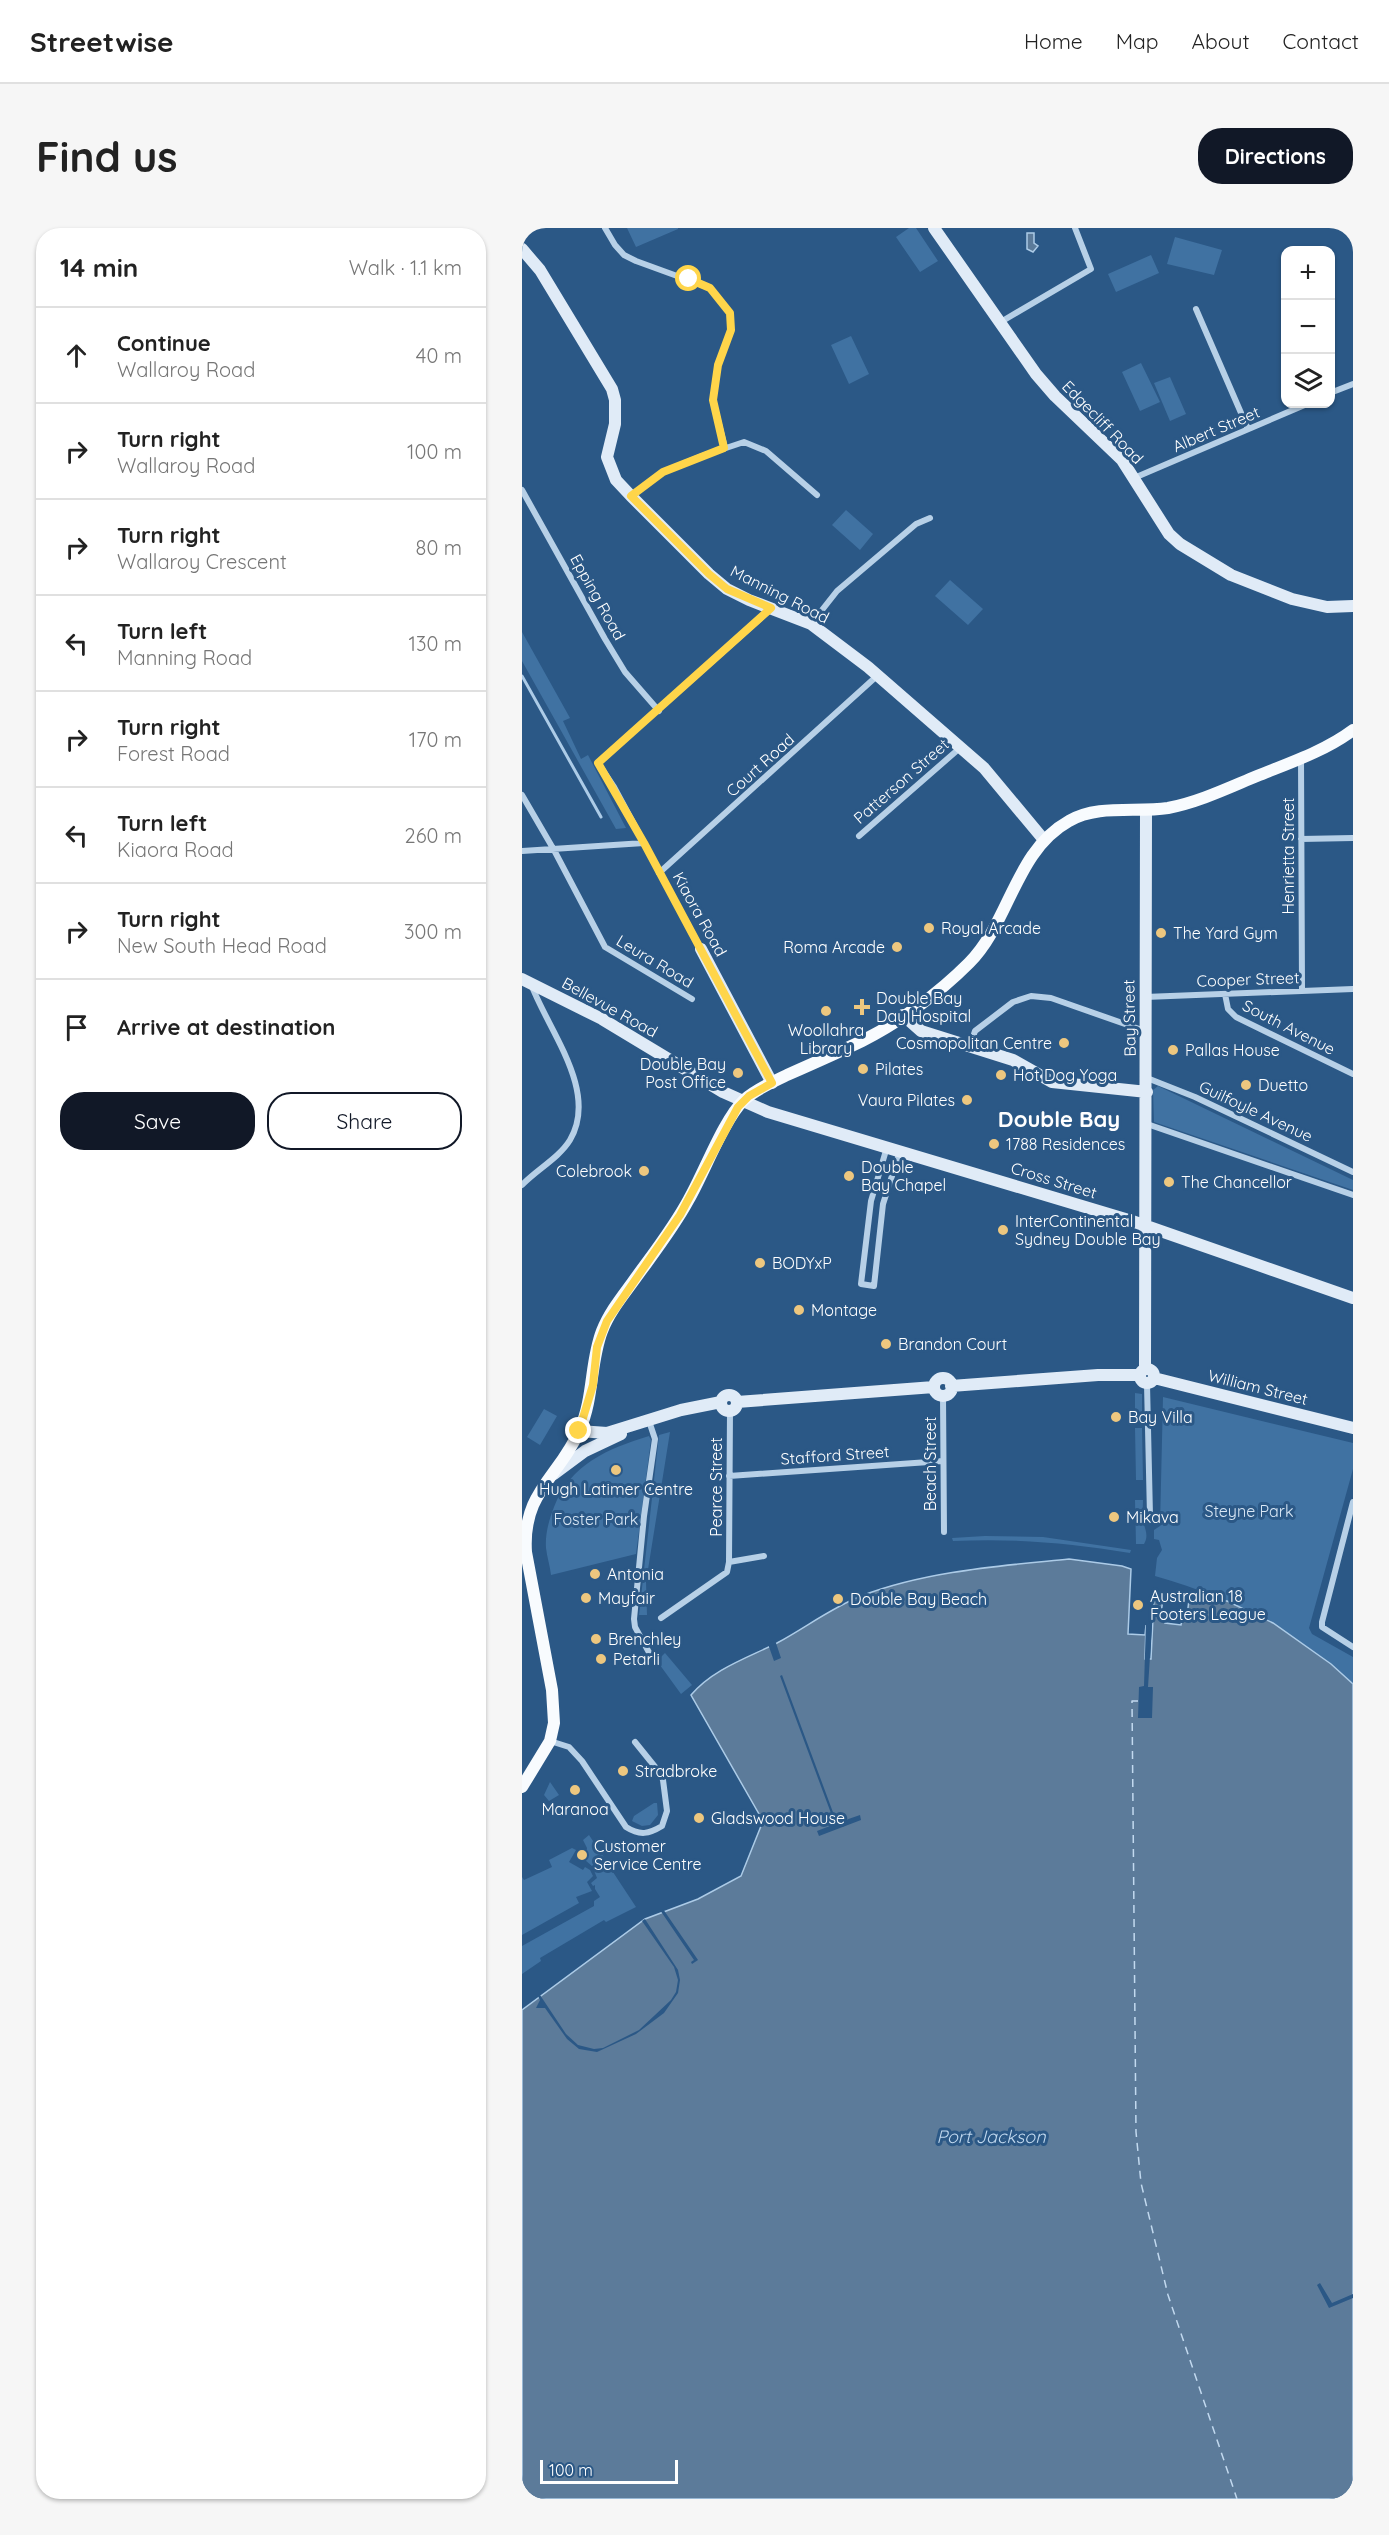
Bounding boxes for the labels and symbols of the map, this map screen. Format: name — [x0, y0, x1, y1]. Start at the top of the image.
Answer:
route start — [675, 265, 701, 291]
street label: Edgecliff Road — [1058, 376, 1148, 468]
street label: Albert Street — [1170, 402, 1262, 456]
street label: Epping Road — [566, 551, 630, 643]
street label: Manning Road — [727, 561, 833, 627]
street label: Court Road — [722, 729, 798, 801]
street label: Patterson Street — [849, 734, 953, 828]
street label: Henrietta Street — [1278, 797, 1298, 915]
street label: Kiaora Road — [669, 868, 731, 960]
place label: Royal Arcade — [941, 918, 1041, 938]
marker: Royal Arcade — [922, 921, 936, 935]
place label: The Yard Gym — [1173, 923, 1278, 943]
marker: The Yard Gym — [1154, 926, 1168, 940]
street label: Leura Road — [613, 930, 697, 992]
place label: Roma Arcade — [783, 937, 885, 957]
marker: Roma Arcade — [890, 940, 904, 954]
street label: Cooper Street — [1196, 967, 1300, 991]
street label: Bellevue Road — [559, 972, 661, 1042]
street label: Bay Street — [1118, 979, 1140, 1057]
place label: Double Bay Day Hospital — [876, 988, 971, 1026]
street label: South Avenue — [1239, 995, 1339, 1059]
marker: Double Bay Day Hospital — [853, 998, 871, 1016]
marker: Woollahra Library — [819, 1004, 833, 1018]
place label: Woollahra Library — [788, 1020, 864, 1058]
place label: Cosmopolitan Centre — [896, 1033, 1052, 1053]
marker: Cosmopolitan Centre — [1057, 1036, 1071, 1050]
place label: Pallas House — [1185, 1040, 1280, 1060]
marker: Pallas House — [1166, 1043, 1180, 1057]
place label: Double Bay Post Office — [640, 1054, 726, 1092]
place label: Pilates — [875, 1059, 923, 1079]
marker: Pilates — [856, 1062, 870, 1076]
place label: Hot Dog Yoga — [1013, 1065, 1117, 1085]
marker: Double Bay Post Office — [731, 1066, 745, 1080]
marker: Hot Dog Yoga — [994, 1068, 1008, 1082]
place label: Duetto — [1258, 1075, 1308, 1095]
street label: Guilfoyle Avenue — [1196, 1076, 1316, 1146]
marker: Duetto — [1239, 1078, 1253, 1092]
place label: Vaura Pilates — [858, 1090, 955, 1110]
marker: Vaura Pilates — [960, 1093, 974, 1107]
district label: Double Bay — [998, 1105, 1120, 1133]
place label: 1788 Residences — [1006, 1134, 1125, 1154]
marker: 1788 Residences — [987, 1137, 1001, 1151]
place label: Double Bay Chapel — [861, 1157, 946, 1195]
street label: Cross Street — [1009, 1157, 1099, 1203]
place label: Colebrook — [556, 1161, 632, 1181]
marker: Colebrook — [637, 1164, 651, 1178]
marker: Double Bay Chapel — [842, 1169, 856, 1183]
place label: The Chancellor — [1181, 1172, 1292, 1192]
marker: The Chancellor — [1162, 1175, 1176, 1189]
place label: InterContinental Sydney Double Bay — [1015, 1211, 1161, 1249]
marker: InterContinental Sydney Double Bay — [996, 1223, 1010, 1237]
place label: BODYxP — [772, 1253, 832, 1273]
marker: BODYxP — [753, 1256, 767, 1270]
place label: Montage — [811, 1300, 877, 1320]
marker: Montage — [792, 1303, 806, 1317]
place label: Brandon Court — [898, 1334, 1007, 1354]
marker: Brandon Court — [879, 1337, 893, 1351]
street label: William Street — [1206, 1365, 1310, 1409]
place label: Bay Villa — [1128, 1407, 1193, 1427]
marker: Bay Villa — [1109, 1410, 1123, 1424]
route end — [565, 1417, 591, 1443]
street label: Beach Street — [920, 1417, 940, 1511]
street label: Pearce Street — [706, 1437, 726, 1537]
street label: Stafford Street — [780, 1441, 890, 1469]
marker: Hugh Latimer Centre — [609, 1463, 623, 1477]
place label: Hugh Latimer Centre — [539, 1479, 693, 1499]
park label: Steyne Park — [1205, 1501, 1293, 1521]
place label: Mikava — [1126, 1507, 1179, 1527]
park label: Foster Park — [554, 1509, 638, 1529]
marker: Mikava — [1107, 1510, 1121, 1524]
place label: Antonia — [607, 1564, 664, 1584]
marker: Antonia — [588, 1567, 602, 1581]
place label: Australian 18 Footers League — [1150, 1586, 1266, 1624]
place label: Mayfair — [598, 1588, 655, 1608]
place label: Double Bay Beach — [850, 1589, 987, 1609]
marker: Mayfair — [579, 1591, 593, 1605]
marker: Double Bay Beach — [831, 1592, 845, 1606]
marker: Australian 18 Footers League — [1131, 1598, 1145, 1612]
place label: Brenchley — [608, 1629, 681, 1649]
marker: Brenchley — [589, 1632, 603, 1646]
place label: Petarli — [613, 1649, 660, 1669]
marker: Petarli — [594, 1652, 608, 1666]
place label: Stradbroke — [635, 1761, 717, 1781]
marker: Stradbroke — [616, 1764, 630, 1778]
marker: Maranoa — [568, 1783, 582, 1797]
place label: Maranoa — [541, 1799, 609, 1819]
place label: Gladswood House — [711, 1808, 845, 1828]
marker: Gladswood House — [692, 1811, 706, 1825]
place label: Customer Service Centre — [594, 1836, 702, 1874]
marker: Customer Service Centre — [575, 1848, 589, 1862]
water label: Port Jackson — [936, 2125, 1046, 2148]
scale bar — [540, 2457, 678, 2484]

